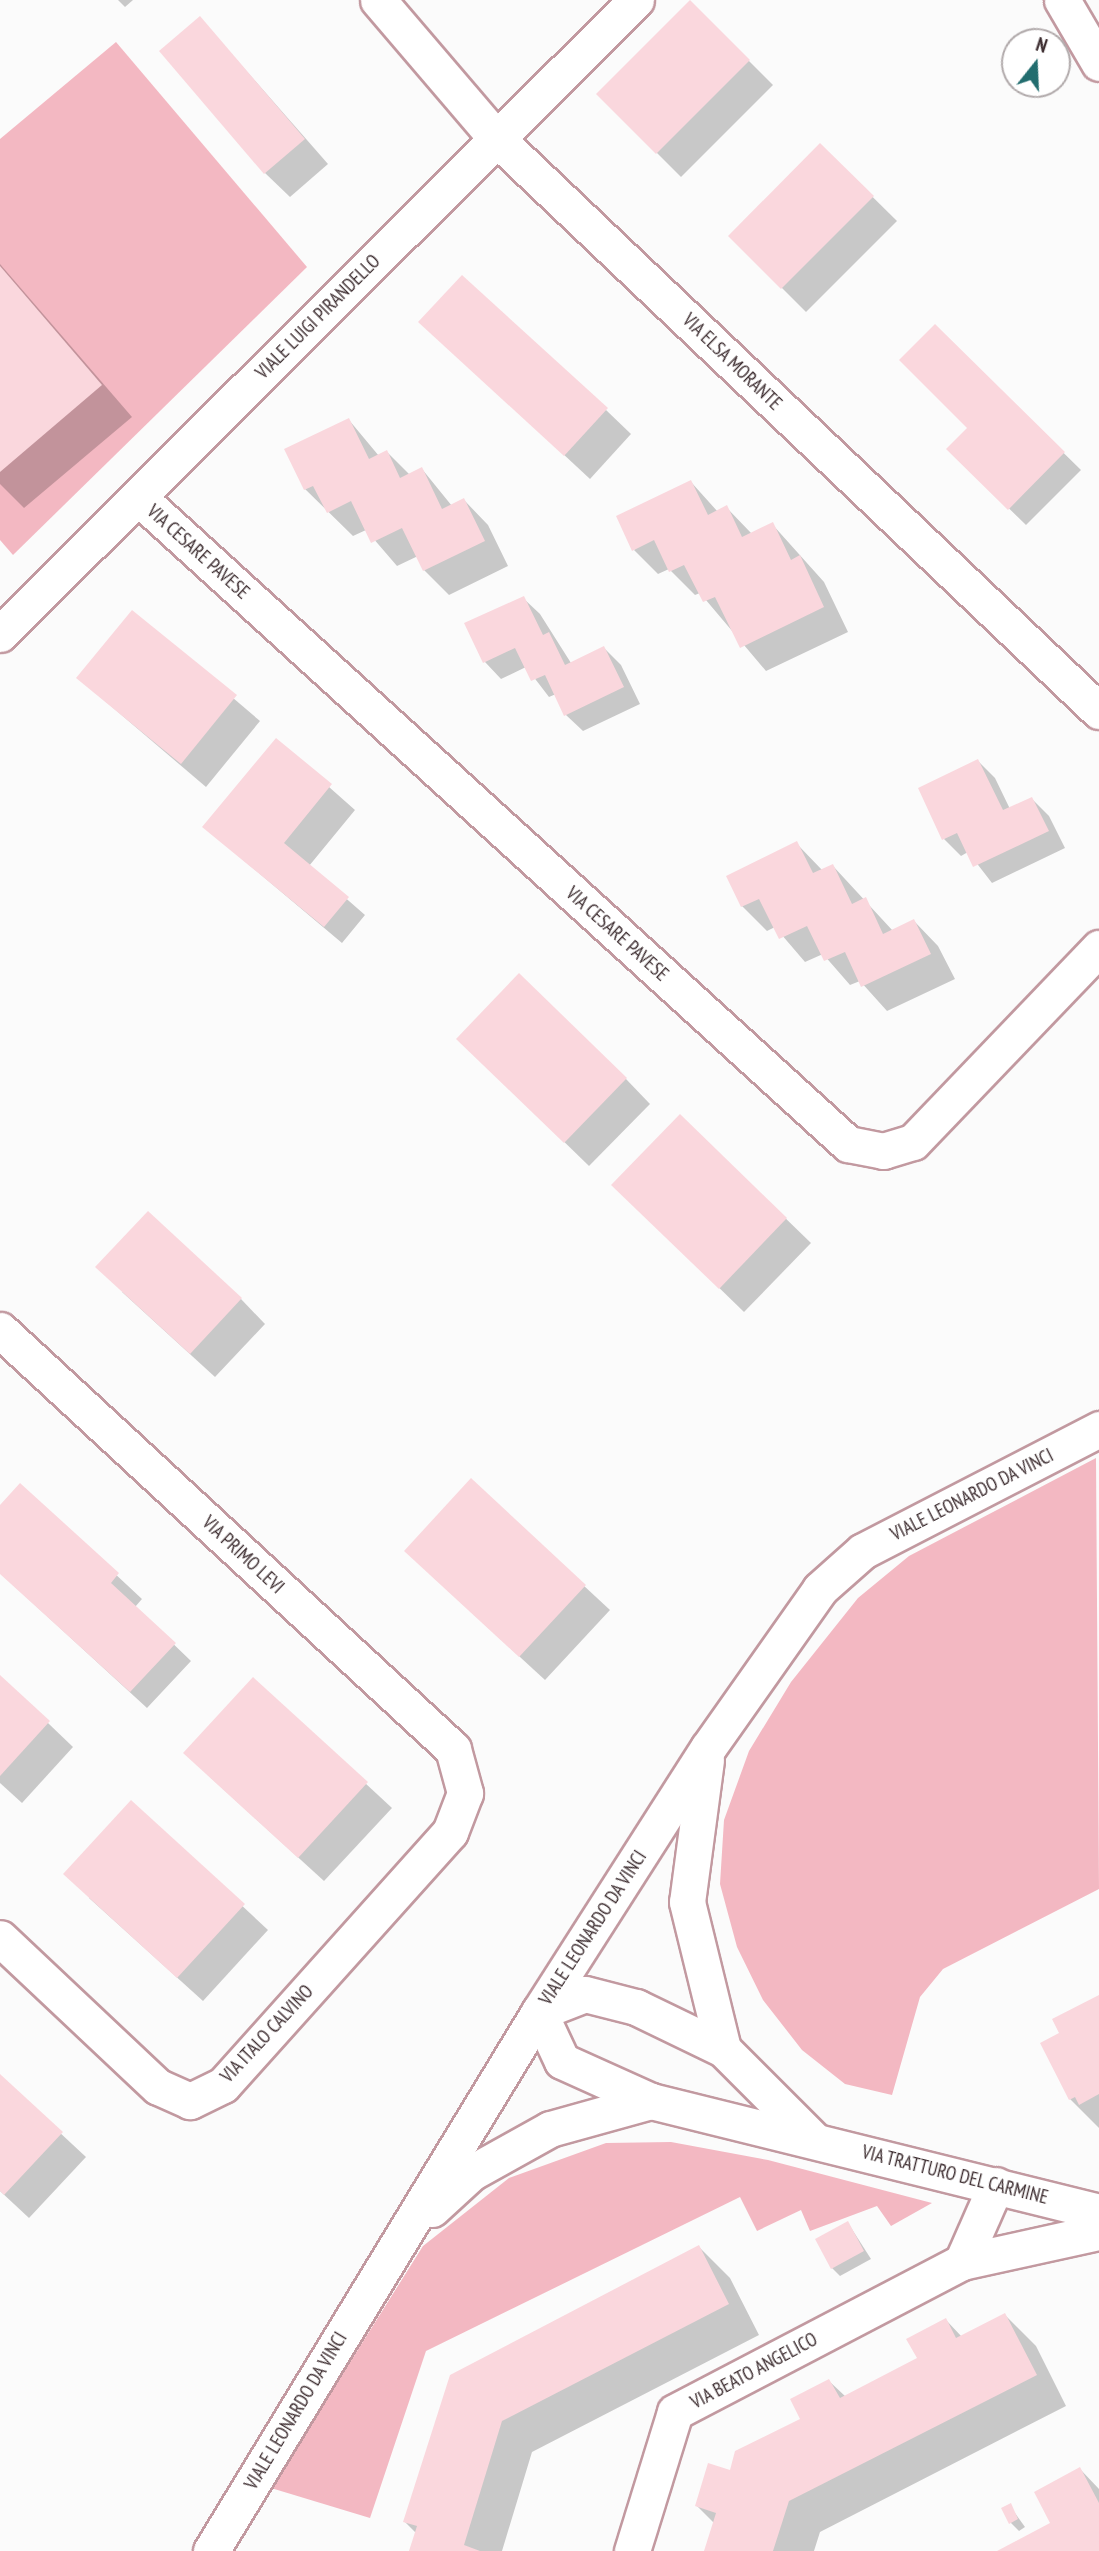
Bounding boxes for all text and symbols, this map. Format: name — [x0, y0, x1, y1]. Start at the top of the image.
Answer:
north arrow — [1001, 28, 1071, 98]
text: N — [1033, 32, 1050, 58]
street label: VIALE LUIGI PIRANDELLO — [251, 250, 385, 384]
street label: VIA ELSA MORANTE — [677, 308, 787, 416]
street label: VIA CESARE PAVESE — [142, 500, 254, 604]
street label: VIA CESARE PAVESE — [561, 882, 673, 986]
street label: VIALE LEONARDO DA VINCI — [886, 1444, 1058, 1546]
street label: VIA PRIMO LEVI — [197, 1511, 289, 1599]
street label: VIALE LEONARDO DA VINCI — [534, 1846, 652, 2010]
street label: VIA ITALO CALVINO — [216, 1980, 318, 2088]
street label: VIA TRATTURO DEL CARMINE — [859, 2141, 1051, 2209]
street label: VIALE LEONARDO DA VINCI — [240, 2328, 352, 2494]
street label: VIA BEATO ANGELICO — [686, 2328, 822, 2414]

